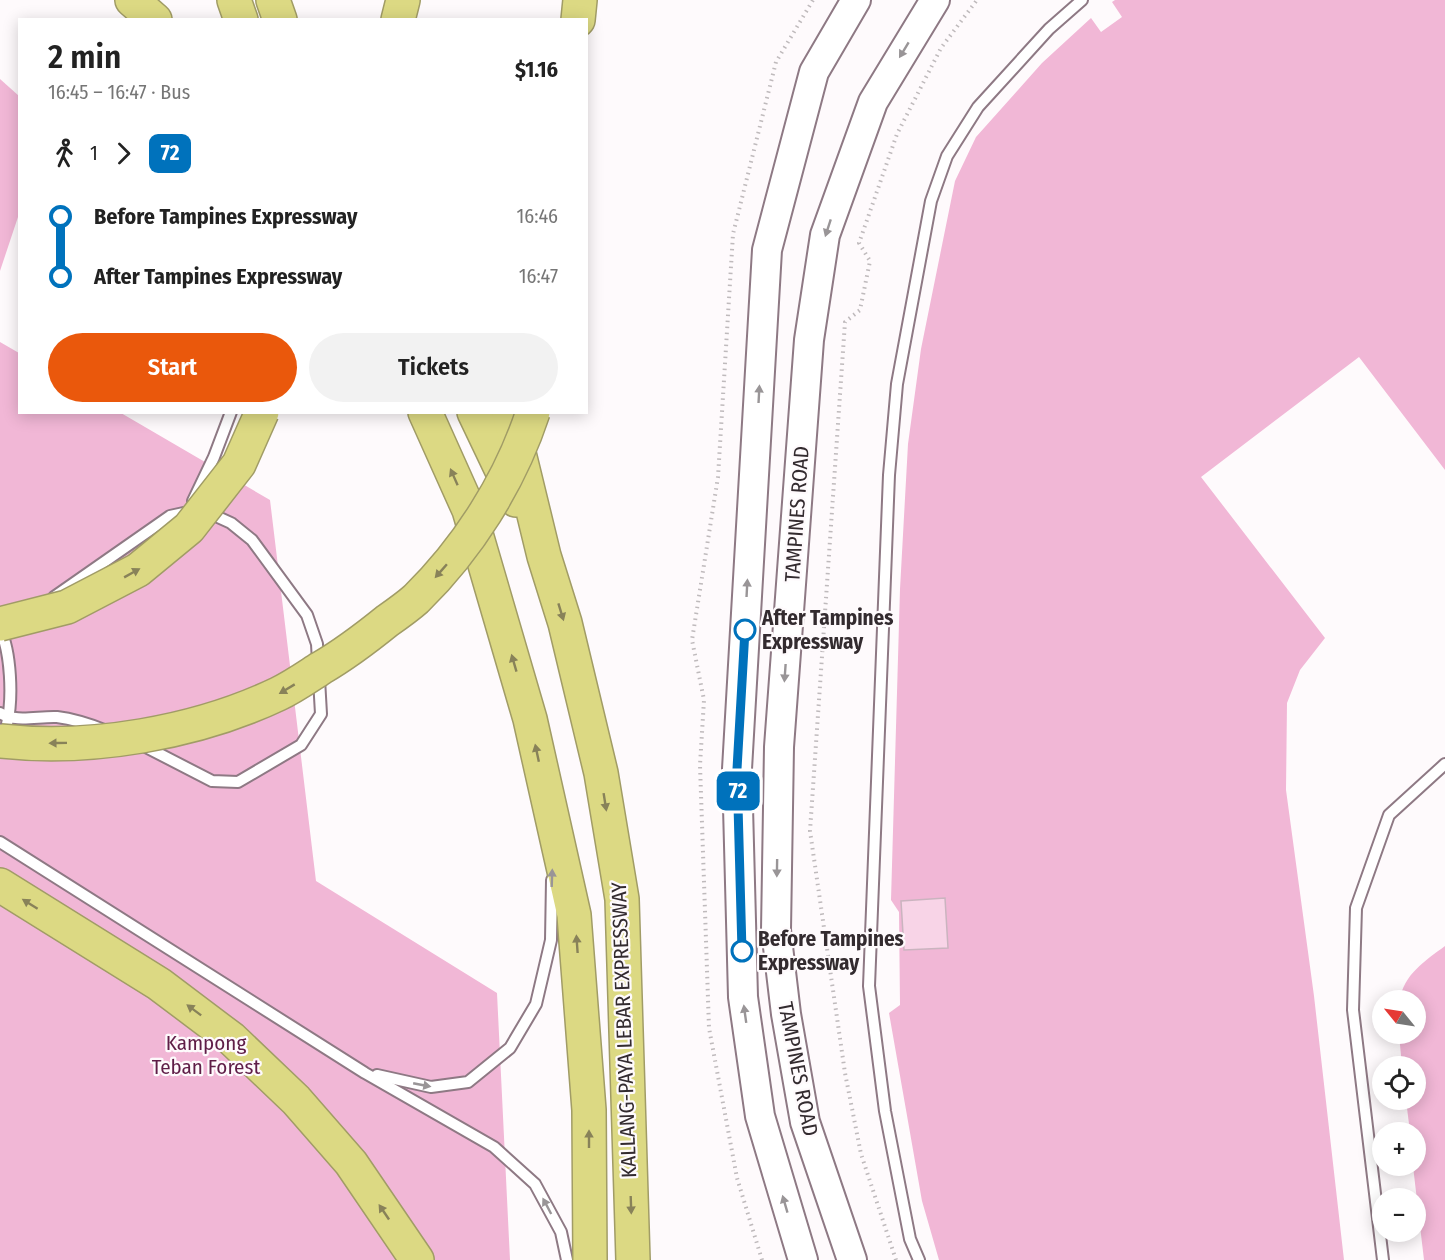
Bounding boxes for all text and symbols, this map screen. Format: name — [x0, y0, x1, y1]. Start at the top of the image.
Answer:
text: 2 min — [48, 37, 121, 77]
one-way arrow — [899, 42, 910, 58]
text: $1.16 — [515, 56, 558, 83]
text: 16:45 – 16:47 · Bus — [48, 80, 190, 104]
icon: walk — [48, 137, 81, 170]
icon: forward — [107, 137, 140, 170]
text: 72 — [161, 140, 179, 166]
text: 1 — [90, 141, 98, 165]
text: Before Tampines Expressway — [94, 203, 357, 230]
text: 16:46 — [517, 204, 558, 228]
one-way arrow — [822, 219, 832, 237]
text: After Tampines Expressway — [94, 263, 342, 290]
text: 16:47 — [519, 264, 558, 288]
button: Start — [48, 333, 297, 402]
button: Tickets — [309, 333, 558, 402]
one-way arrow — [754, 384, 763, 403]
street label: TAMPINES ROAD — [779, 445, 815, 583]
one-way arrow — [449, 468, 459, 486]
one-way arrow — [435, 563, 448, 578]
one-way arrow — [124, 568, 141, 578]
one-way arrow — [743, 579, 752, 598]
one-way arrow — [557, 603, 567, 621]
place label: After Tampines Expressway — [761, 605, 893, 655]
marker: After Tampines Expressway — [734, 619, 756, 641]
one-way arrow — [508, 654, 518, 672]
one-way arrow — [780, 663, 790, 682]
one-way arrow — [278, 684, 295, 694]
one-way arrow — [49, 738, 68, 748]
one-way arrow — [532, 744, 542, 763]
line badge: 72 — [711, 772, 765, 810]
text: 72 — [729, 778, 747, 804]
one-way arrow — [601, 792, 610, 811]
one-way arrow — [773, 858, 782, 877]
one-way arrow — [548, 869, 557, 888]
street label: KALLANG-PAYA LEBAR EXPRESSWAY — [606, 881, 642, 1178]
one-way arrow — [22, 899, 38, 910]
place label: Before Tampines Expressway — [758, 926, 904, 976]
one-way arrow — [572, 934, 581, 953]
marker: Before Tampines Expressway — [731, 940, 753, 962]
north arrow — [1372, 990, 1426, 1044]
map controls — [1372, 990, 1426, 1242]
street label: TAMPINES ROAD — [772, 1000, 824, 1138]
one-way arrow — [186, 1004, 202, 1016]
one-way arrow — [741, 1004, 750, 1023]
park label: Kampong Teban Forest — [152, 1030, 260, 1080]
button: locate — [1372, 1056, 1426, 1110]
one-way arrow — [413, 1081, 432, 1090]
button: + — [1372, 1122, 1426, 1176]
one-way arrow — [584, 1129, 594, 1148]
button: − — [1372, 1188, 1426, 1242]
one-way arrow — [780, 1195, 790, 1213]
one-way arrow — [626, 1196, 636, 1215]
one-way arrow — [542, 1197, 552, 1214]
one-way arrow — [378, 1204, 390, 1220]

